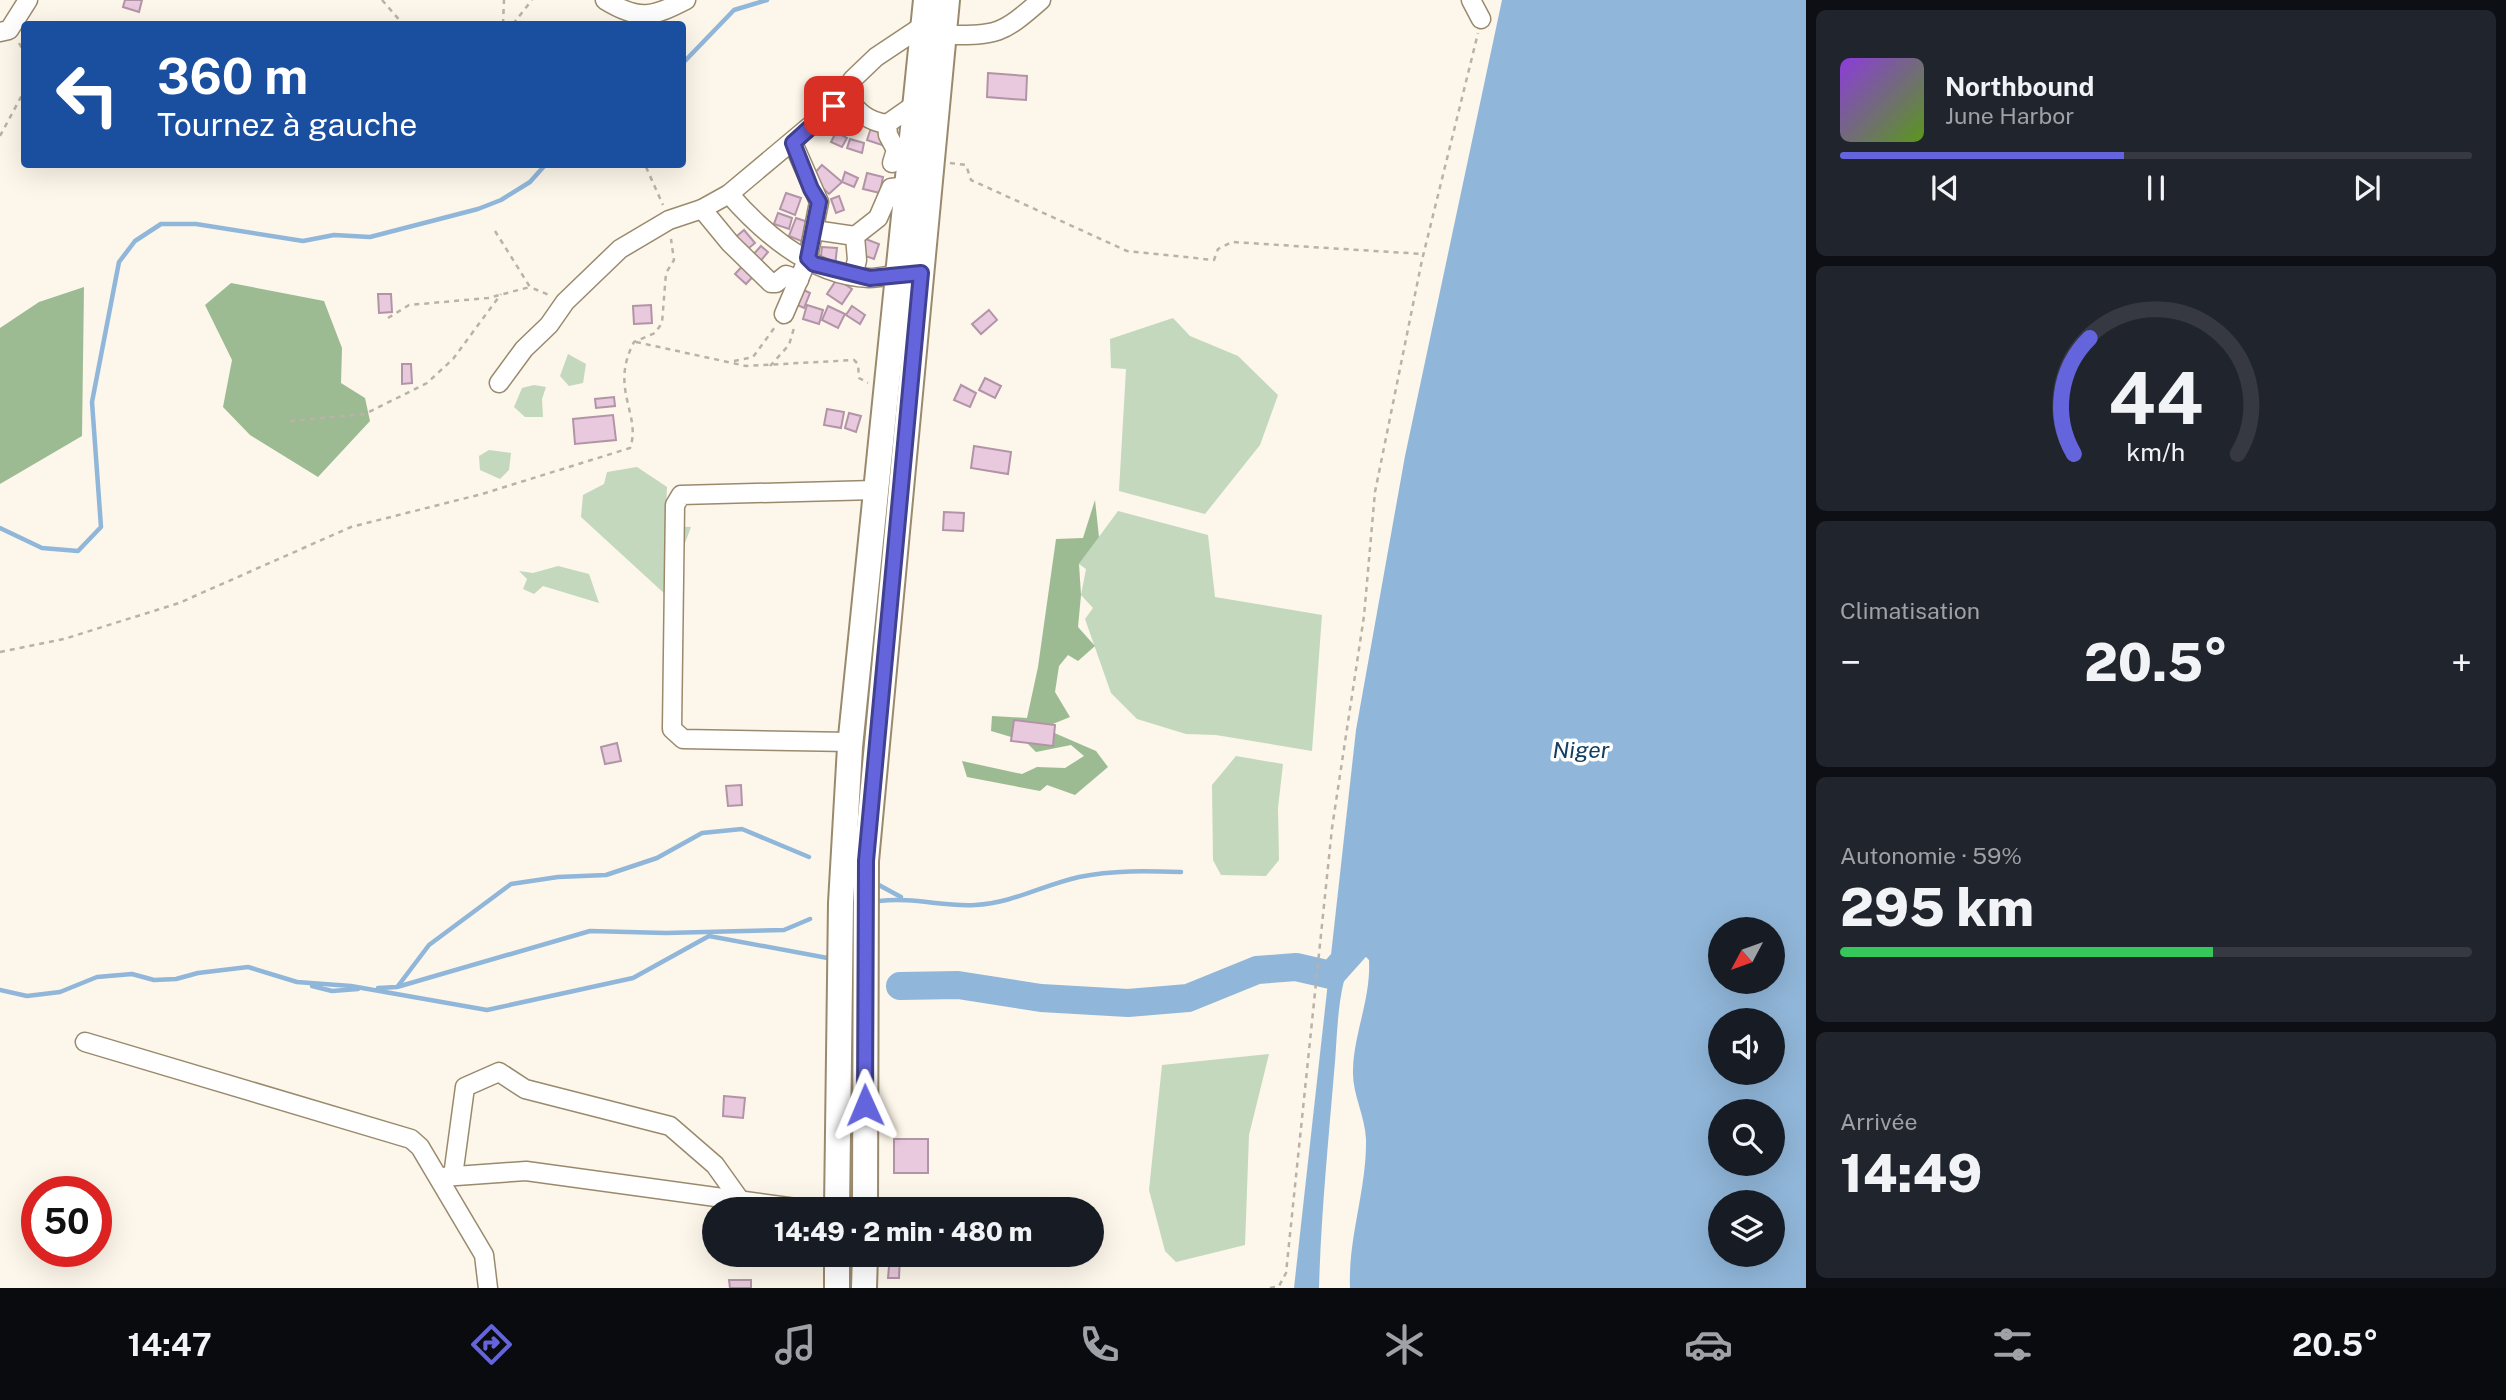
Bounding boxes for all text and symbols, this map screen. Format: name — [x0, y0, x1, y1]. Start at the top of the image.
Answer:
text: 360 m — [157, 47, 308, 105]
icon: left — [42, 49, 133, 140]
text: Northbound — [1945, 71, 2094, 102]
pin — [804, 76, 864, 136]
icon: arrive — [815, 87, 853, 125]
text: June Harbor — [1945, 102, 2074, 129]
text: Tournez à gauche — [157, 106, 417, 143]
icon: previous — [1926, 169, 1964, 207]
icon: pause — [2137, 169, 2175, 207]
icon: next — [2348, 169, 2386, 207]
text: 44 — [2108, 356, 2204, 441]
text: km/h — [2127, 437, 2185, 467]
text: Climatisation — [1840, 597, 1980, 624]
text: 20.5° — [2084, 632, 2228, 693]
text: − — [1840, 640, 1861, 685]
text: + — [2451, 640, 2472, 685]
water label: Niger — [1553, 736, 1610, 763]
text: Autonomie · 59% — [1840, 842, 2022, 869]
text: 295 km — [1840, 877, 2034, 938]
north arrow — [1708, 917, 1785, 994]
map controls — [1708, 917, 1785, 1267]
button: sound — [1708, 1008, 1785, 1085]
position arrow — [828, 1068, 902, 1142]
button: search — [1708, 1099, 1785, 1176]
text: Arrivée — [1840, 1108, 1917, 1135]
text: 14:49 — [1840, 1143, 1982, 1204]
speed limit sign: 50 — [21, 1176, 112, 1267]
button: layers — [1708, 1190, 1785, 1267]
text: 14:49 · 2 min · 480 m — [774, 1216, 1032, 1247]
icon: directions — [467, 1320, 516, 1369]
icon: music — [771, 1320, 820, 1369]
icon: phone — [1075, 1320, 1124, 1369]
icon: climate — [1380, 1320, 1429, 1369]
icon: car — [1684, 1320, 1733, 1369]
icon: filters — [1988, 1320, 2037, 1369]
text: 14:47 — [128, 1326, 212, 1363]
text: 20.5° — [2292, 1326, 2378, 1363]

